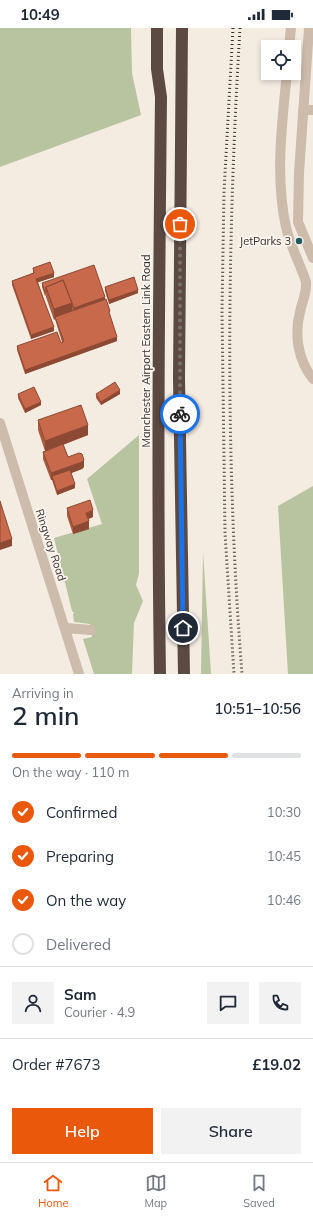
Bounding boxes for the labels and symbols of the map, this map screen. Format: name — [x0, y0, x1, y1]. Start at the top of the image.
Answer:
pin — [163, 207, 197, 241]
place label: JetParks 3 — [240, 234, 291, 248]
marker: JetParks 3 — [294, 236, 304, 246]
street label: Manchester Airport Eastern Link Road — [139, 254, 153, 448]
courier — [160, 394, 200, 434]
street label: Ringway Road — [33, 507, 69, 583]
pin — [166, 611, 200, 645]

